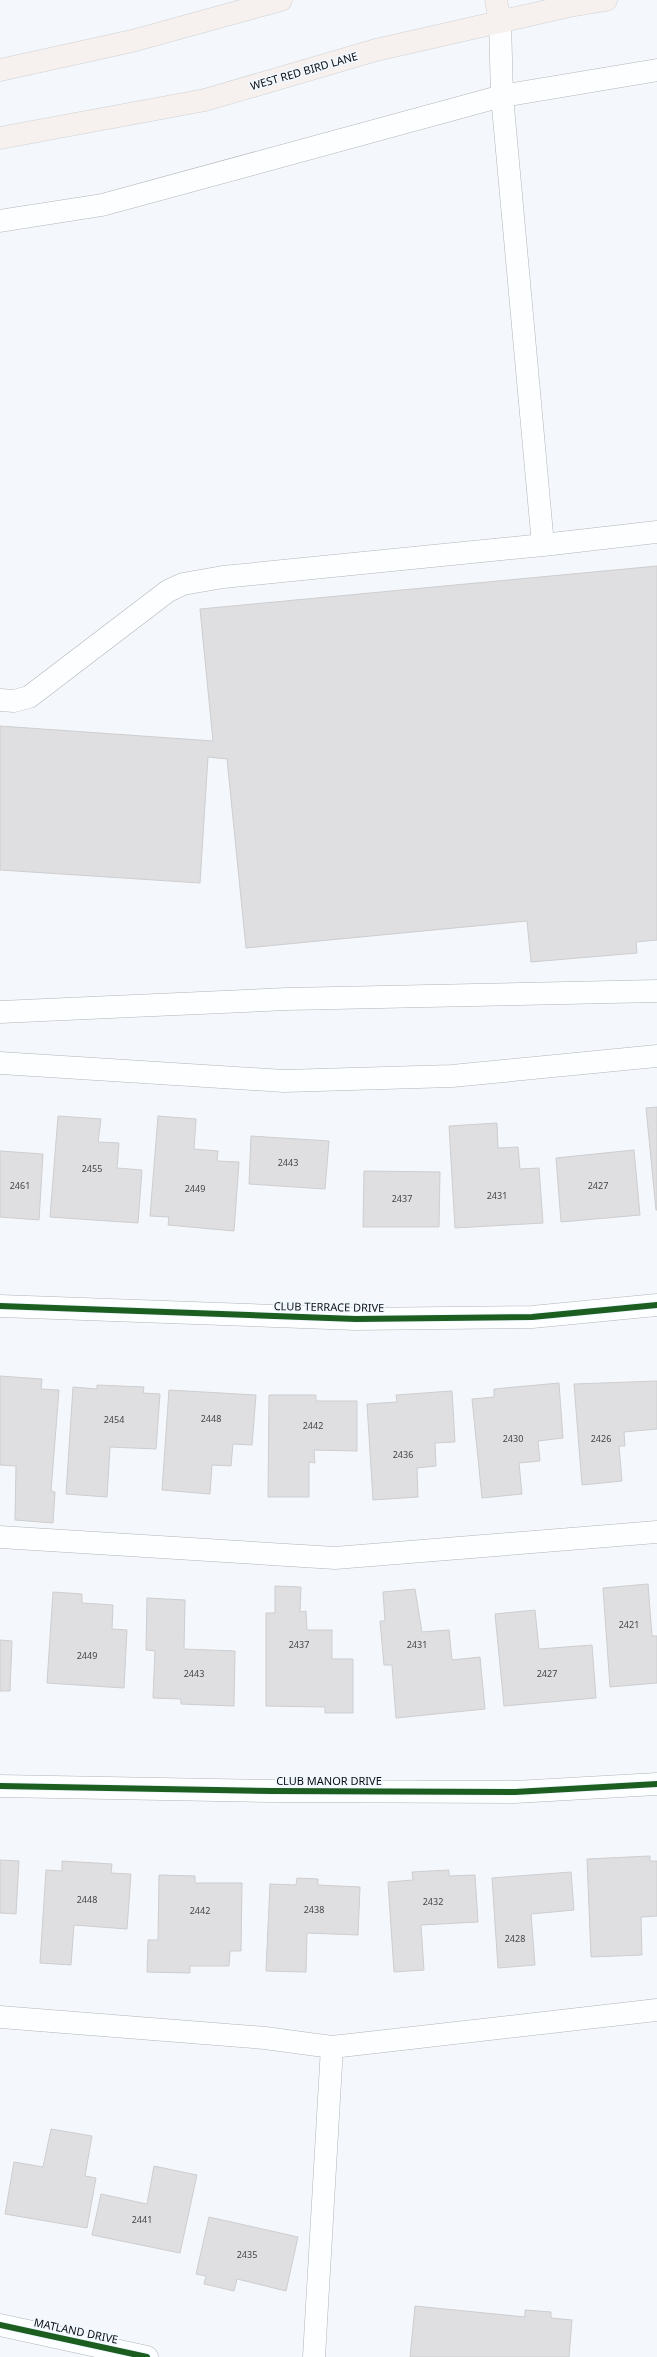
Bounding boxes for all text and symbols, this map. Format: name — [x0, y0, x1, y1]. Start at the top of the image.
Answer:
street label: WEST RED BIRD LANE — [248, 48, 359, 93]
house number: 2443 — [278, 1156, 298, 1169]
house number: 2455 — [82, 1162, 102, 1175]
house number: 2461 — [10, 1179, 30, 1192]
house number: 2427 — [588, 1179, 608, 1192]
house number: 2449 — [185, 1182, 205, 1195]
house number: 2431 — [487, 1189, 507, 1202]
house number: 2437 — [392, 1192, 412, 1205]
street label: CLUB TERRACE DRIVE — [274, 1298, 384, 1315]
house number: 2448 — [201, 1412, 221, 1425]
house number: 2454 — [104, 1413, 124, 1426]
house number: 2442 — [303, 1419, 323, 1432]
house number: 2430 — [503, 1432, 523, 1445]
house number: 2426 — [591, 1432, 611, 1445]
house number: 2436 — [393, 1448, 413, 1461]
house number: 2421 — [619, 1618, 639, 1631]
house number: 2437 — [289, 1638, 309, 1651]
house number: 2431 — [407, 1638, 427, 1651]
house number: 2449 — [77, 1649, 97, 1662]
house number: 2443 — [184, 1667, 204, 1680]
house number: 2427 — [537, 1667, 557, 1680]
street label: CLUB MANOR DRIVE — [276, 1773, 382, 1788]
house number: 2448 — [77, 1893, 97, 1906]
house number: 2432 — [423, 1895, 443, 1908]
house number: 2438 — [304, 1903, 324, 1916]
house number: 2442 — [190, 1904, 210, 1917]
house number: 2428 — [505, 1932, 525, 1945]
house number: 2441 — [132, 2213, 152, 2226]
house number: 2435 — [237, 2248, 257, 2261]
street label: MATLAND DRIVE — [33, 2314, 120, 2347]

